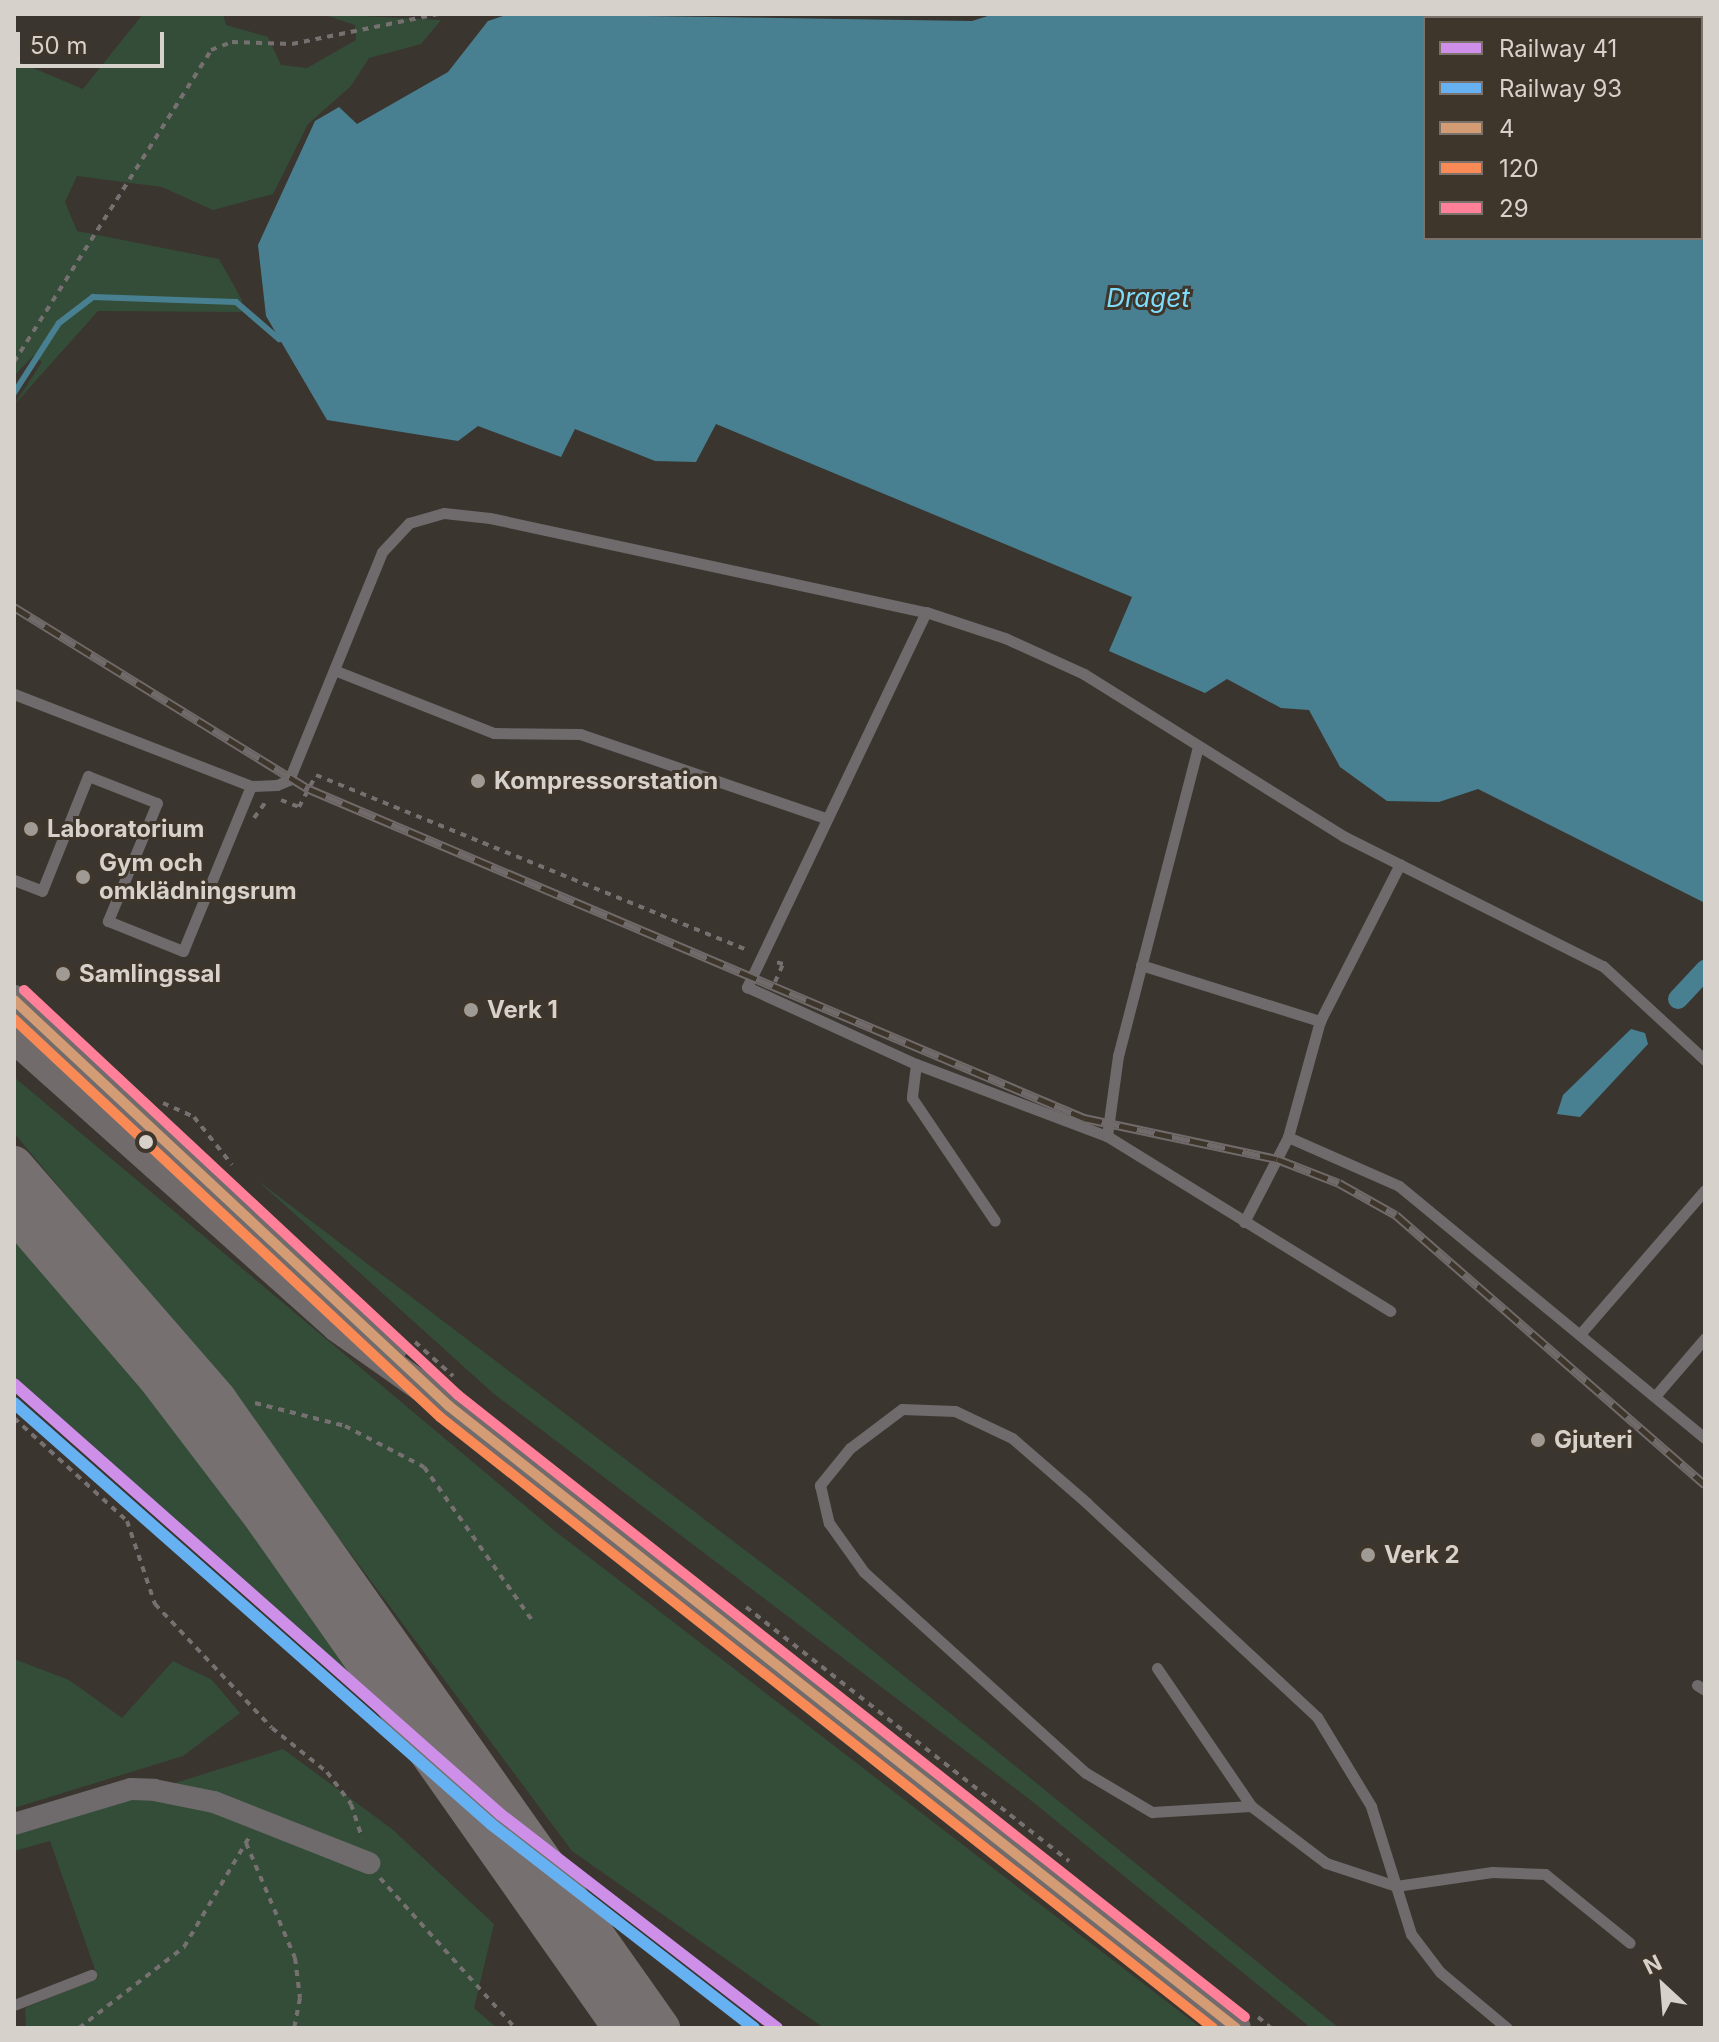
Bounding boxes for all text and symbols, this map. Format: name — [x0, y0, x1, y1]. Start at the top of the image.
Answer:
scale bar — [20, 16, 168, 66]
legend — [1423, 16, 1703, 240]
text: 50 m — [30, 31, 88, 60]
text: Railway 41 — [1499, 34, 1617, 63]
text: Railway 93 — [1499, 74, 1622, 103]
text: 4 — [1499, 114, 1515, 143]
text: 120 — [1499, 154, 1539, 183]
text: 29 — [1499, 194, 1529, 223]
water label: Draget — [1106, 282, 1190, 314]
place label: Kompressorstation — [494, 767, 718, 795]
marker: Kompressorstation — [469, 772, 487, 790]
place label: Laboratorium — [47, 815, 204, 843]
marker: Laboratorium — [22, 820, 40, 838]
place label: Gym och omklädningsrum — [99, 849, 297, 905]
marker: Gym och omklädningsrum — [74, 868, 92, 886]
place label: Samlingssal — [79, 960, 221, 988]
marker: Samlingssal — [54, 965, 72, 983]
place label: Verk 1 — [487, 996, 558, 1024]
marker: Verk 1 — [462, 1001, 480, 1019]
unlabelled marker — [138, 1134, 154, 1150]
place label: Gjuteri — [1554, 1426, 1633, 1454]
marker: Gjuteri — [1529, 1431, 1547, 1449]
place label: Verk 2 — [1384, 1541, 1460, 1569]
marker: Verk 2 — [1359, 1546, 1377, 1564]
north arrow — [1623, 1946, 1703, 2026]
text: N — [1639, 1949, 1666, 1980]

